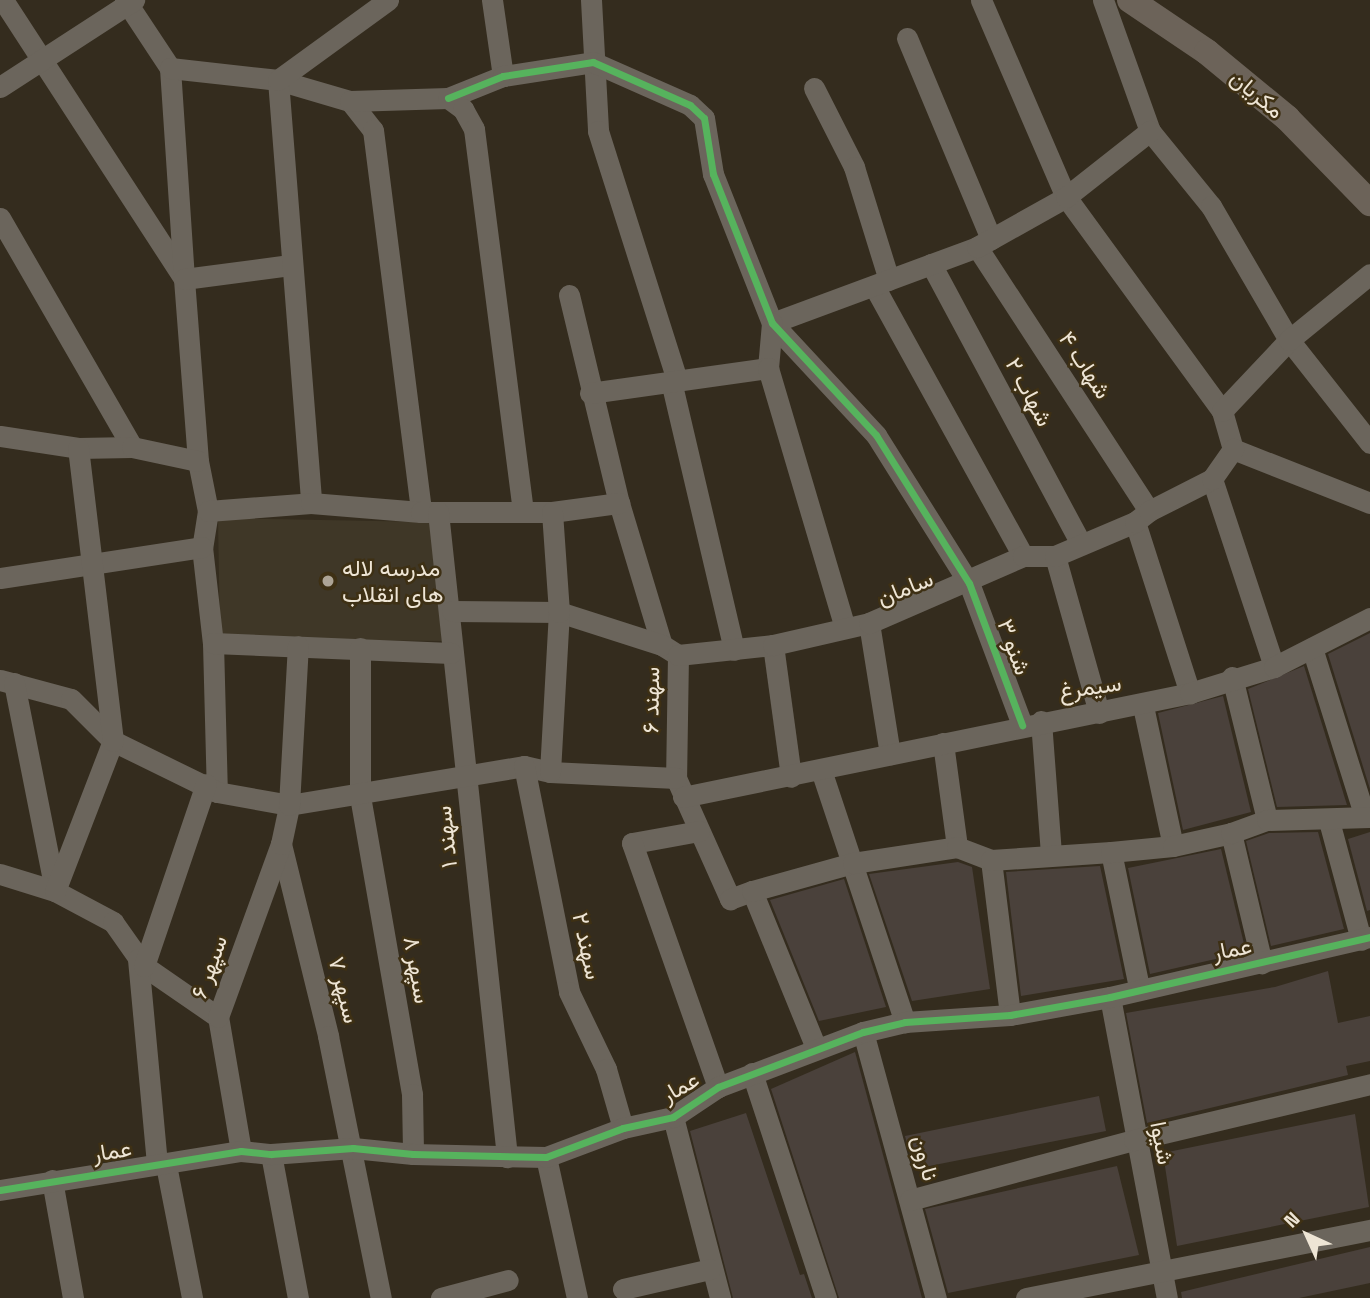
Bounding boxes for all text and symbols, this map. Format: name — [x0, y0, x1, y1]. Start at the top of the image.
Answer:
street label: مکریان — [1225, 64, 1289, 124]
street label: شهاب ۴ — [1053, 326, 1117, 404]
street label: شهاب ۲ — [1000, 353, 1058, 431]
place label: مدرسه لاله های انقلاب — [342, 554, 443, 608]
street label: سامان — [873, 564, 937, 612]
marker: مدرسه لاله های انقلاب — [320, 573, 336, 589]
street label: شنو ۳ — [991, 615, 1037, 679]
street label: سهند ۶ — [637, 666, 665, 734]
street label: سیمرغ — [1057, 669, 1123, 705]
street label: سهند ۱ — [429, 805, 463, 869]
street label: سهند ۲ — [566, 910, 608, 982]
street label: سپهر ۶ — [185, 932, 233, 1002]
street label: عمار — [1210, 932, 1254, 966]
street label: سپهر ۸ — [398, 934, 436, 1006]
street label: سپهر ۷ — [322, 954, 366, 1026]
street label: عمار — [656, 1065, 704, 1109]
street label: شیوا — [1144, 1119, 1180, 1167]
street label: نارون — [905, 1132, 945, 1184]
street label: عمار — [91, 1134, 133, 1168]
north arrow — [1272, 1200, 1342, 1270]
text: N — [1278, 1206, 1305, 1233]

